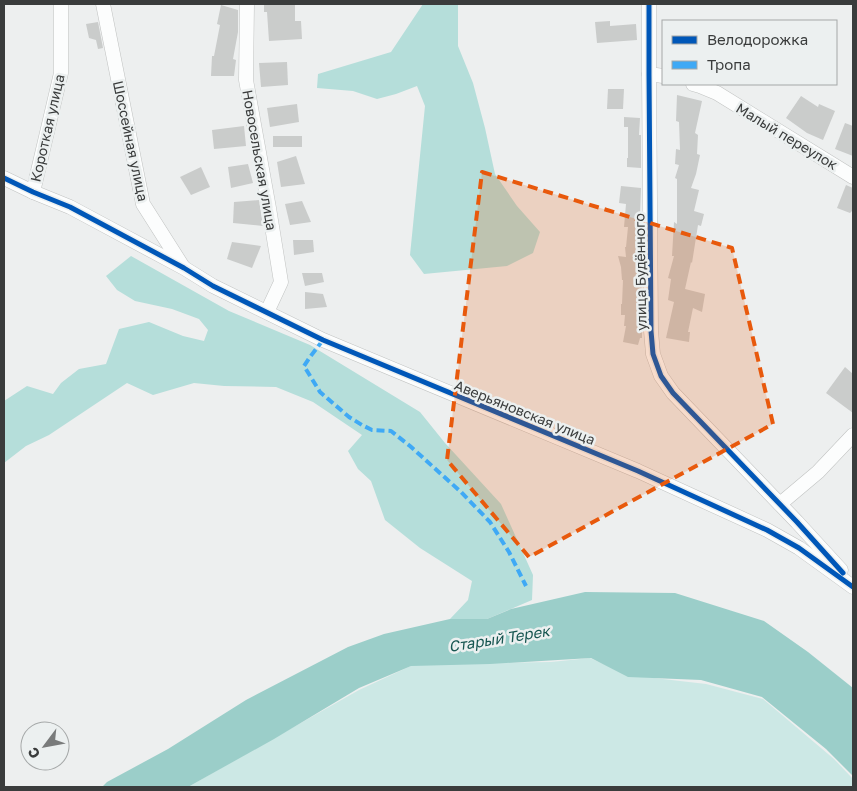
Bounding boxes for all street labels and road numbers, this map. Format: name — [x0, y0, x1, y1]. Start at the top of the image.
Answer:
street label: Короткая улица — [26, 73, 68, 183]
street label: Шоссейная улица — [110, 79, 152, 203]
street label: Новосельская улица — [239, 88, 281, 232]
street label: Малый переулок — [733, 99, 841, 173]
street label: улица Будённого — [630, 213, 650, 331]
street label: Аверьяновская улица — [452, 376, 598, 448]

